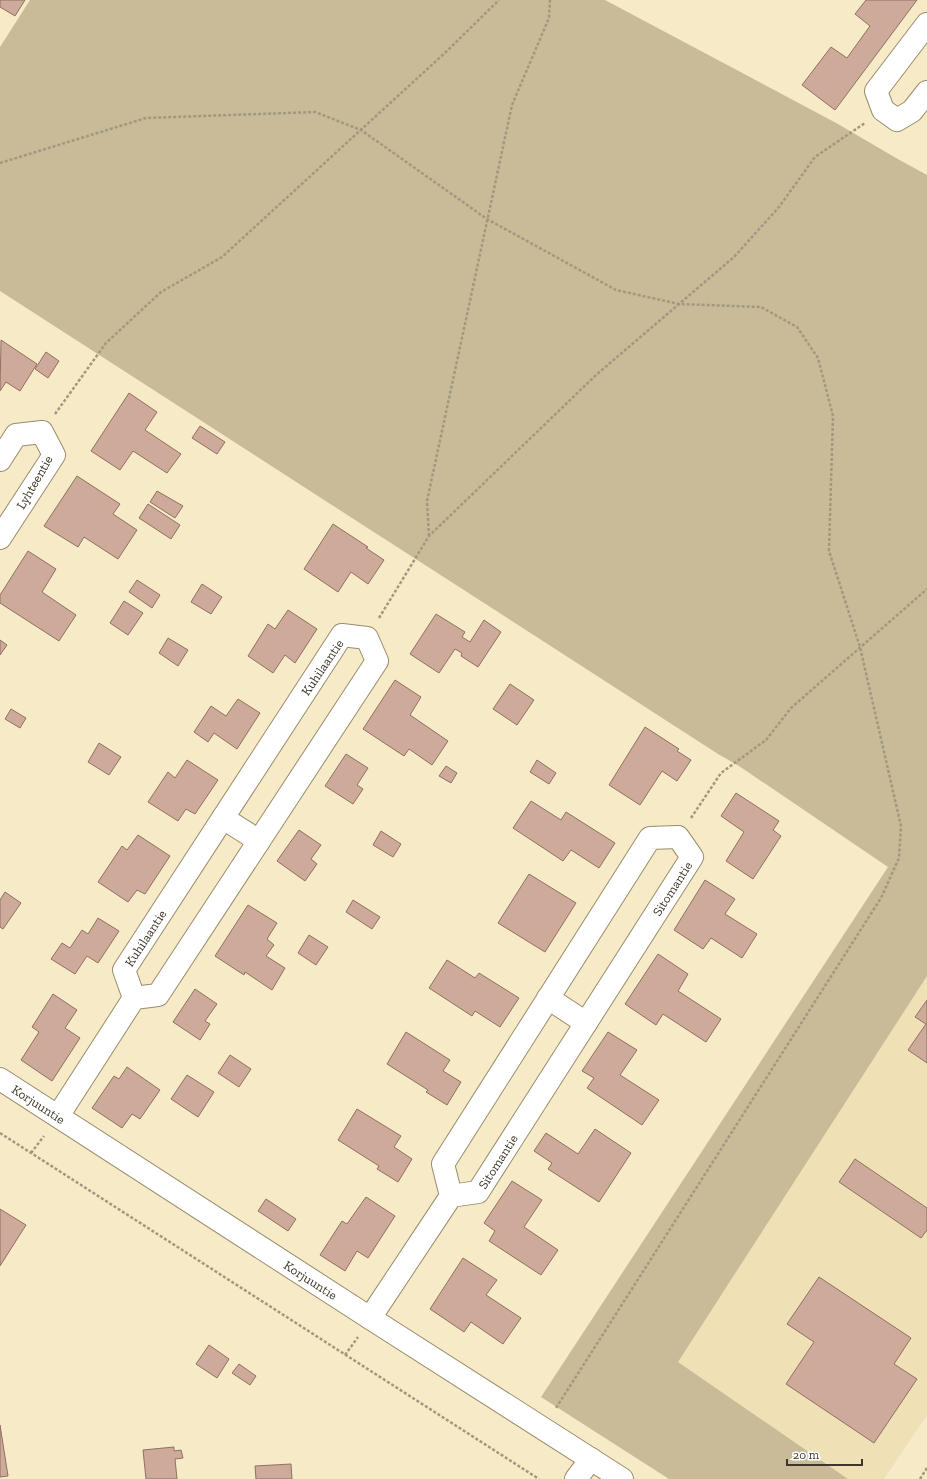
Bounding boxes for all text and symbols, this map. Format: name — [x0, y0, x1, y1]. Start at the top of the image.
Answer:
street label: Lyhteentie — [13, 453, 56, 512]
street label: Kuhilaantie — [298, 636, 347, 698]
street label: Sitomantie — [649, 859, 695, 919]
street label: Kuhilaantie — [122, 907, 169, 969]
street label: Korjuuntie — [9, 1082, 68, 1127]
street label: Sitomantie — [475, 1132, 521, 1192]
street label: Korjuuntie — [281, 1258, 340, 1303]
scale bar — [787, 1441, 862, 1467]
text: 20 m — [793, 1448, 820, 1462]

